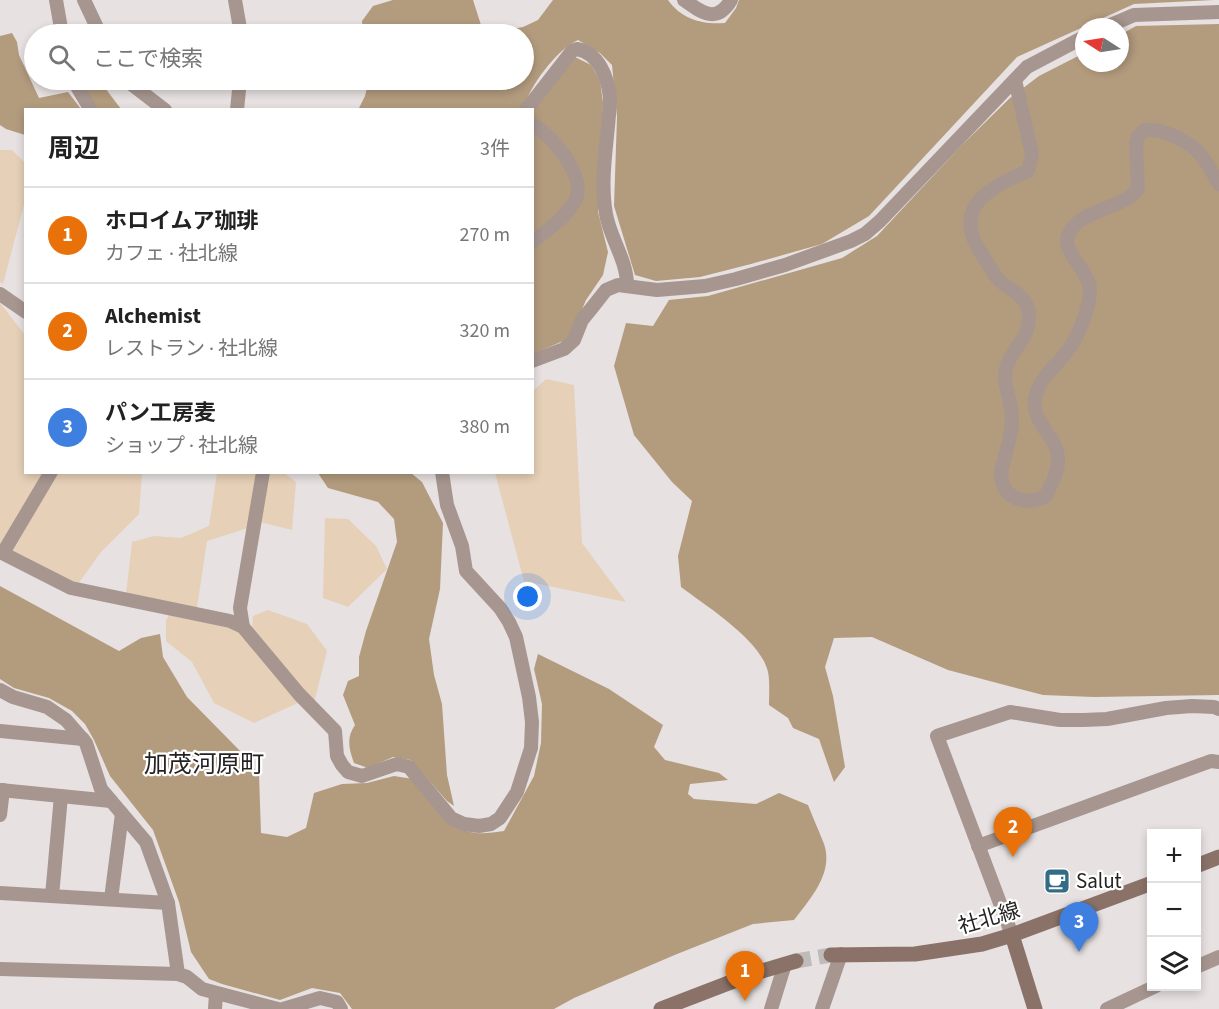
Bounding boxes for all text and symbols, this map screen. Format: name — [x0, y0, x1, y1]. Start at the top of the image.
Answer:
north arrow — [1075, 18, 1129, 72]
search box — [24, 24, 534, 90]
icon: search — [45, 41, 78, 74]
text: ここで検索 — [93, 43, 203, 75]
text: 周辺 — [48, 130, 100, 167]
text: 3件 — [480, 135, 510, 163]
text: ホロイムア珈琲 — [105, 205, 259, 237]
text: 1 — [62, 221, 73, 249]
text: 270 m — [460, 221, 510, 249]
text: カフェ · 社北線 — [105, 240, 238, 268]
text: Alchemist — [105, 300, 201, 332]
text: 2 — [62, 317, 73, 345]
text: 320 m — [460, 317, 510, 345]
text: レストラン · 社北線 — [105, 335, 278, 363]
text: パン工房麦 — [105, 397, 216, 429]
text: 3 — [62, 413, 73, 441]
text: 380 m — [460, 413, 510, 441]
text: ショップ · 社北線 — [105, 432, 258, 460]
your location — [513, 582, 542, 611]
district label: 加茂河原町 — [144, 747, 264, 782]
pin: 2 — [994, 808, 1032, 857]
map controls — [1147, 829, 1201, 991]
button: + — [1147, 829, 1201, 883]
cafe icon: Salut — [1042, 866, 1072, 896]
place label: Salut — [1076, 866, 1122, 896]
button: − — [1147, 883, 1201, 937]
street label: 社北線 — [955, 895, 1023, 941]
pin: 3 — [1060, 902, 1098, 952]
button: layers — [1147, 937, 1201, 991]
pin: 1 — [726, 952, 764, 1001]

